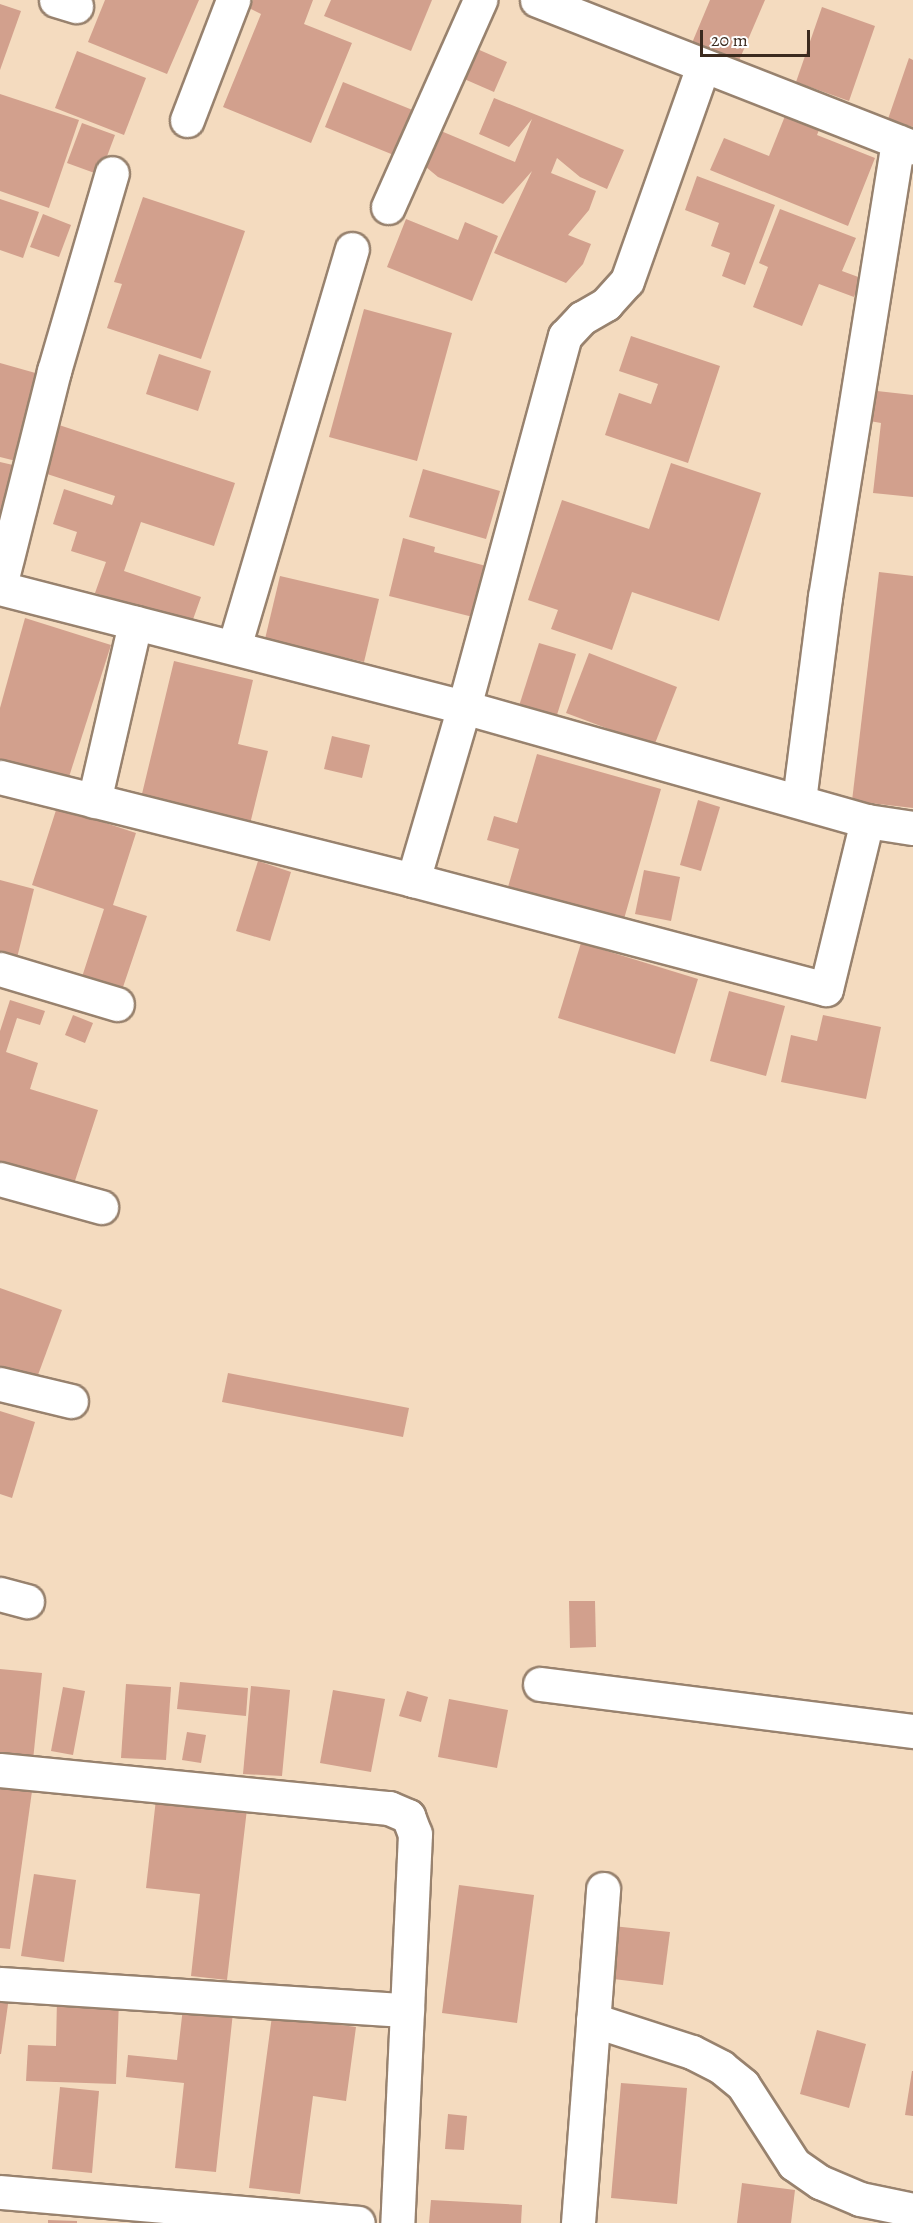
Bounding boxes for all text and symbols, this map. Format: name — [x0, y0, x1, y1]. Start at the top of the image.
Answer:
scale bar — [703, 18, 812, 56]
text: 20 m — [711, 28, 748, 52]

